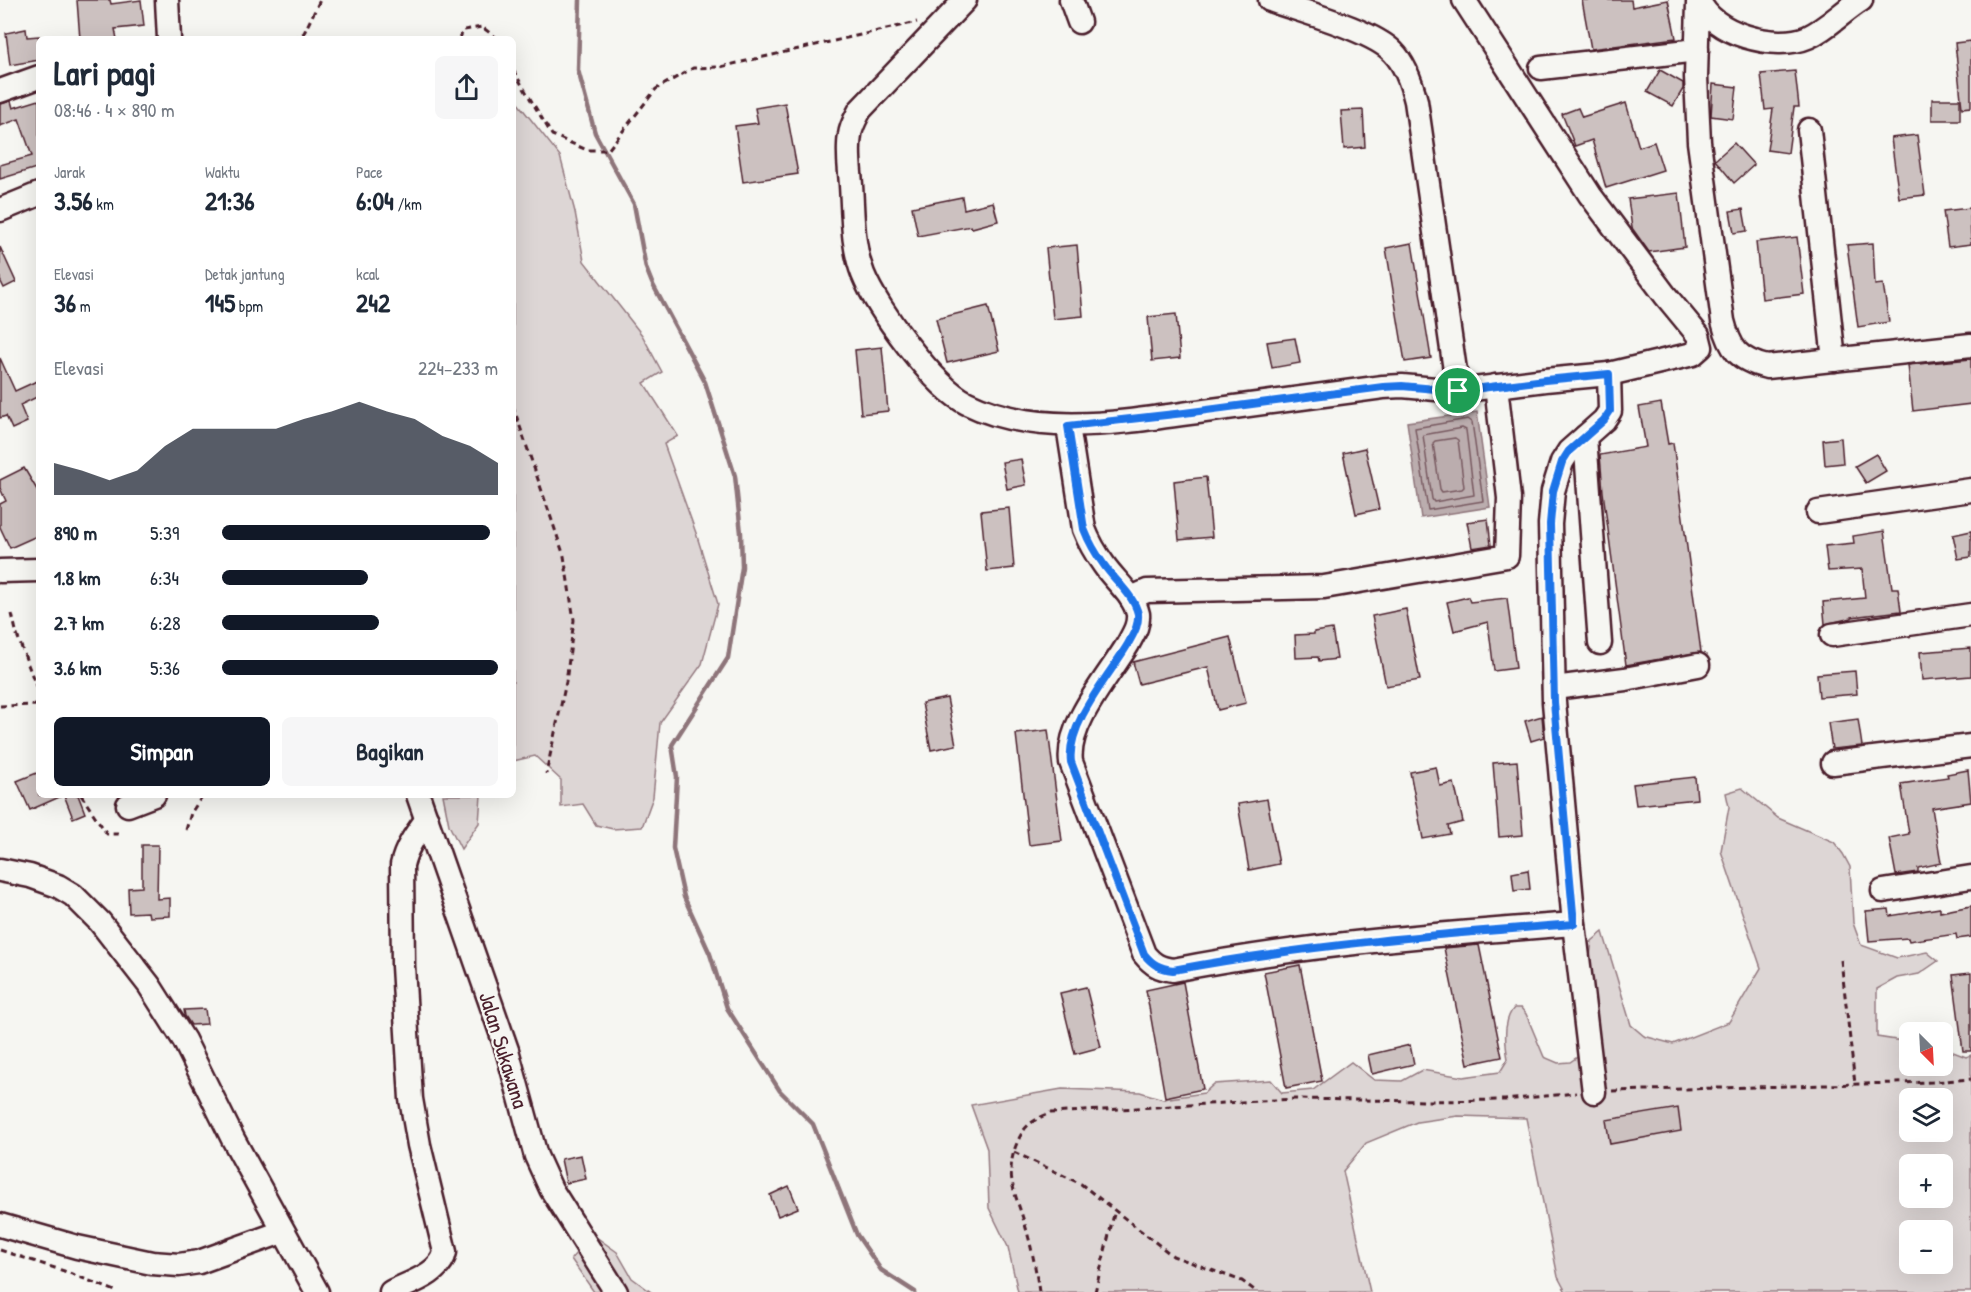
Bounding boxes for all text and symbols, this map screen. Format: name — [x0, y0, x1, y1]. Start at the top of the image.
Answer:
text: Lari pagi — [54, 51, 156, 95]
button: share — [435, 56, 498, 119]
text: 08:46 · 4 × 890 m — [54, 96, 175, 123]
text: Jarak — [54, 161, 85, 183]
text: Waktu — [205, 161, 240, 183]
text: Pace — [356, 161, 383, 183]
text: 3.56 — [54, 183, 93, 218]
text: 21:36 — [205, 183, 255, 218]
text: 6:04 — [356, 183, 394, 218]
text: km — [93, 193, 114, 215]
text: /km — [394, 193, 422, 215]
text: Elevasi — [54, 263, 94, 285]
text: Detak jantung — [205, 263, 285, 285]
text: kcal — [356, 263, 379, 285]
text: 36 — [54, 285, 76, 320]
text: 145 — [205, 285, 235, 320]
text: 242 — [356, 285, 390, 320]
text: m — [76, 295, 91, 317]
text: bpm — [235, 295, 263, 317]
text: Elevasi — [54, 354, 104, 381]
text: 224–233 m — [418, 354, 498, 381]
pin — [1432, 365, 1483, 416]
icon: arrive — [1441, 374, 1474, 407]
text: 890 m — [54, 519, 97, 546]
text: 5:39 — [150, 519, 179, 546]
text: 1.8 km — [54, 564, 101, 591]
text: 6:34 — [150, 564, 179, 591]
text: 2.7 km — [54, 609, 104, 636]
text: 6:28 — [150, 609, 181, 636]
text: 3.6 km — [54, 654, 102, 681]
text: 5:36 — [150, 654, 180, 681]
button: Simpan — [54, 717, 270, 786]
button: Bagikan — [282, 717, 498, 786]
street label: Jalan Sukawana — [472, 988, 536, 1112]
north arrow — [1899, 1022, 1953, 1076]
map controls — [1899, 1022, 1953, 1274]
button: layers — [1899, 1088, 1953, 1142]
button: + — [1899, 1154, 1953, 1208]
button: − — [1899, 1220, 1953, 1274]

